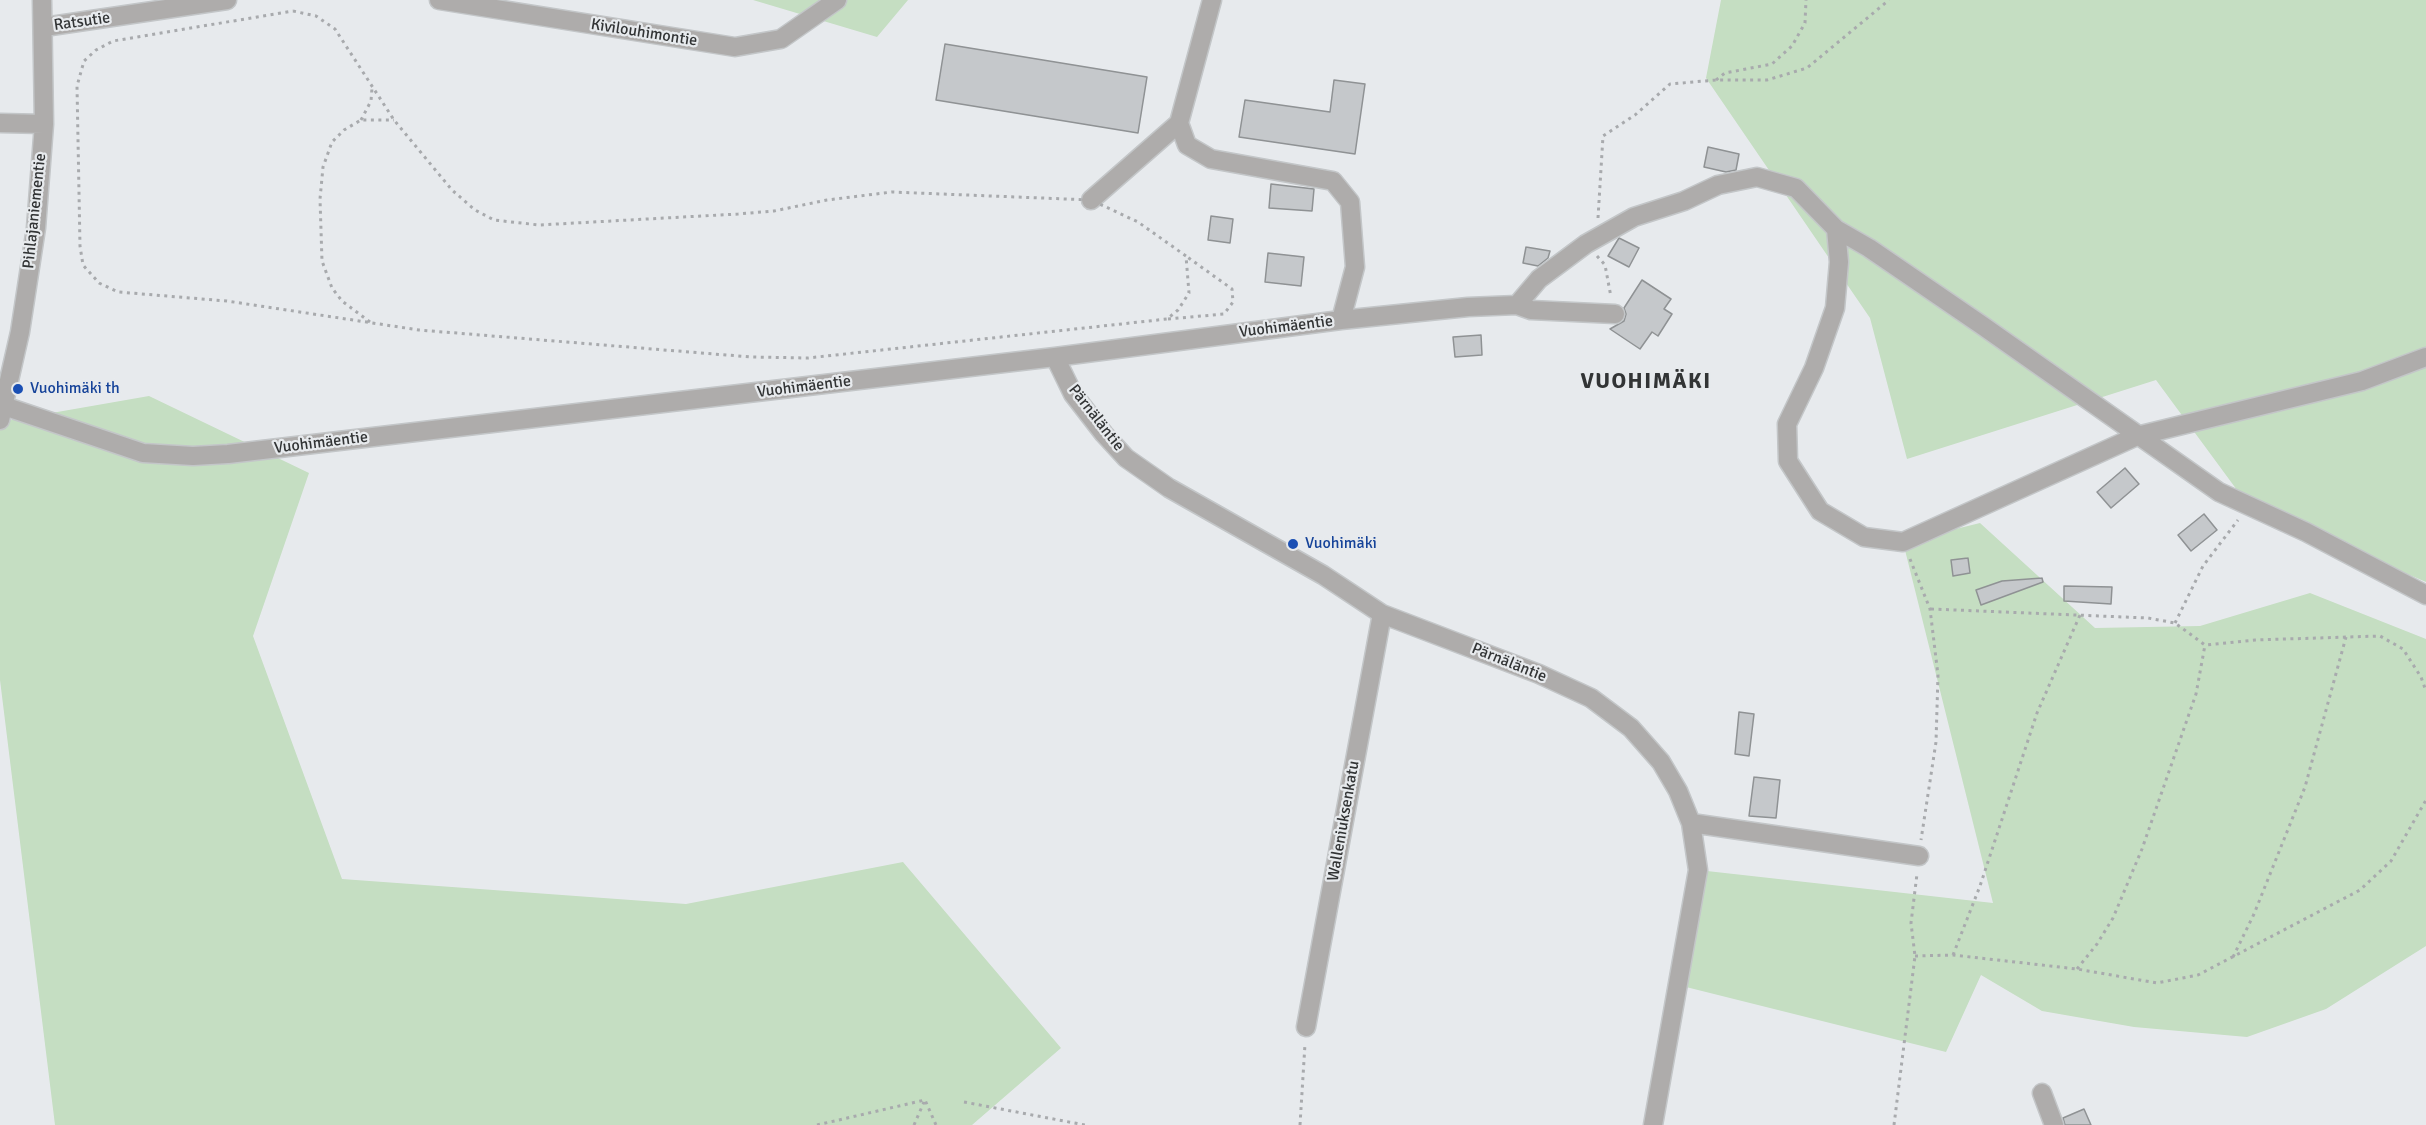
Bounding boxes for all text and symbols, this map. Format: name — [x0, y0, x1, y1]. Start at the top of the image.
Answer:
street label: Ratsutie — [53, 9, 111, 35]
street label: Kivilouhimontie — [589, 15, 699, 51]
street label: Pihlajaniementie — [19, 152, 51, 270]
street label: Vuohimäentie — [1238, 312, 1334, 342]
district label: VUOHIMÄKI — [1580, 369, 1712, 395]
street label: Vuohimäentie — [756, 372, 852, 402]
place label: Vuohimäki th — [30, 379, 120, 399]
street label: Pärnäläntie — [1064, 381, 1128, 455]
marker: Vuohimäki th — [11, 382, 25, 396]
street label: Vuohimäentie — [273, 428, 369, 458]
place label: Vuohimäki — [1305, 534, 1377, 554]
marker: Vuohimäki — [1286, 537, 1300, 551]
street label: Pärnäläntie — [1469, 639, 1549, 687]
street label: Walleniuksenkatu — [1324, 759, 1364, 883]

